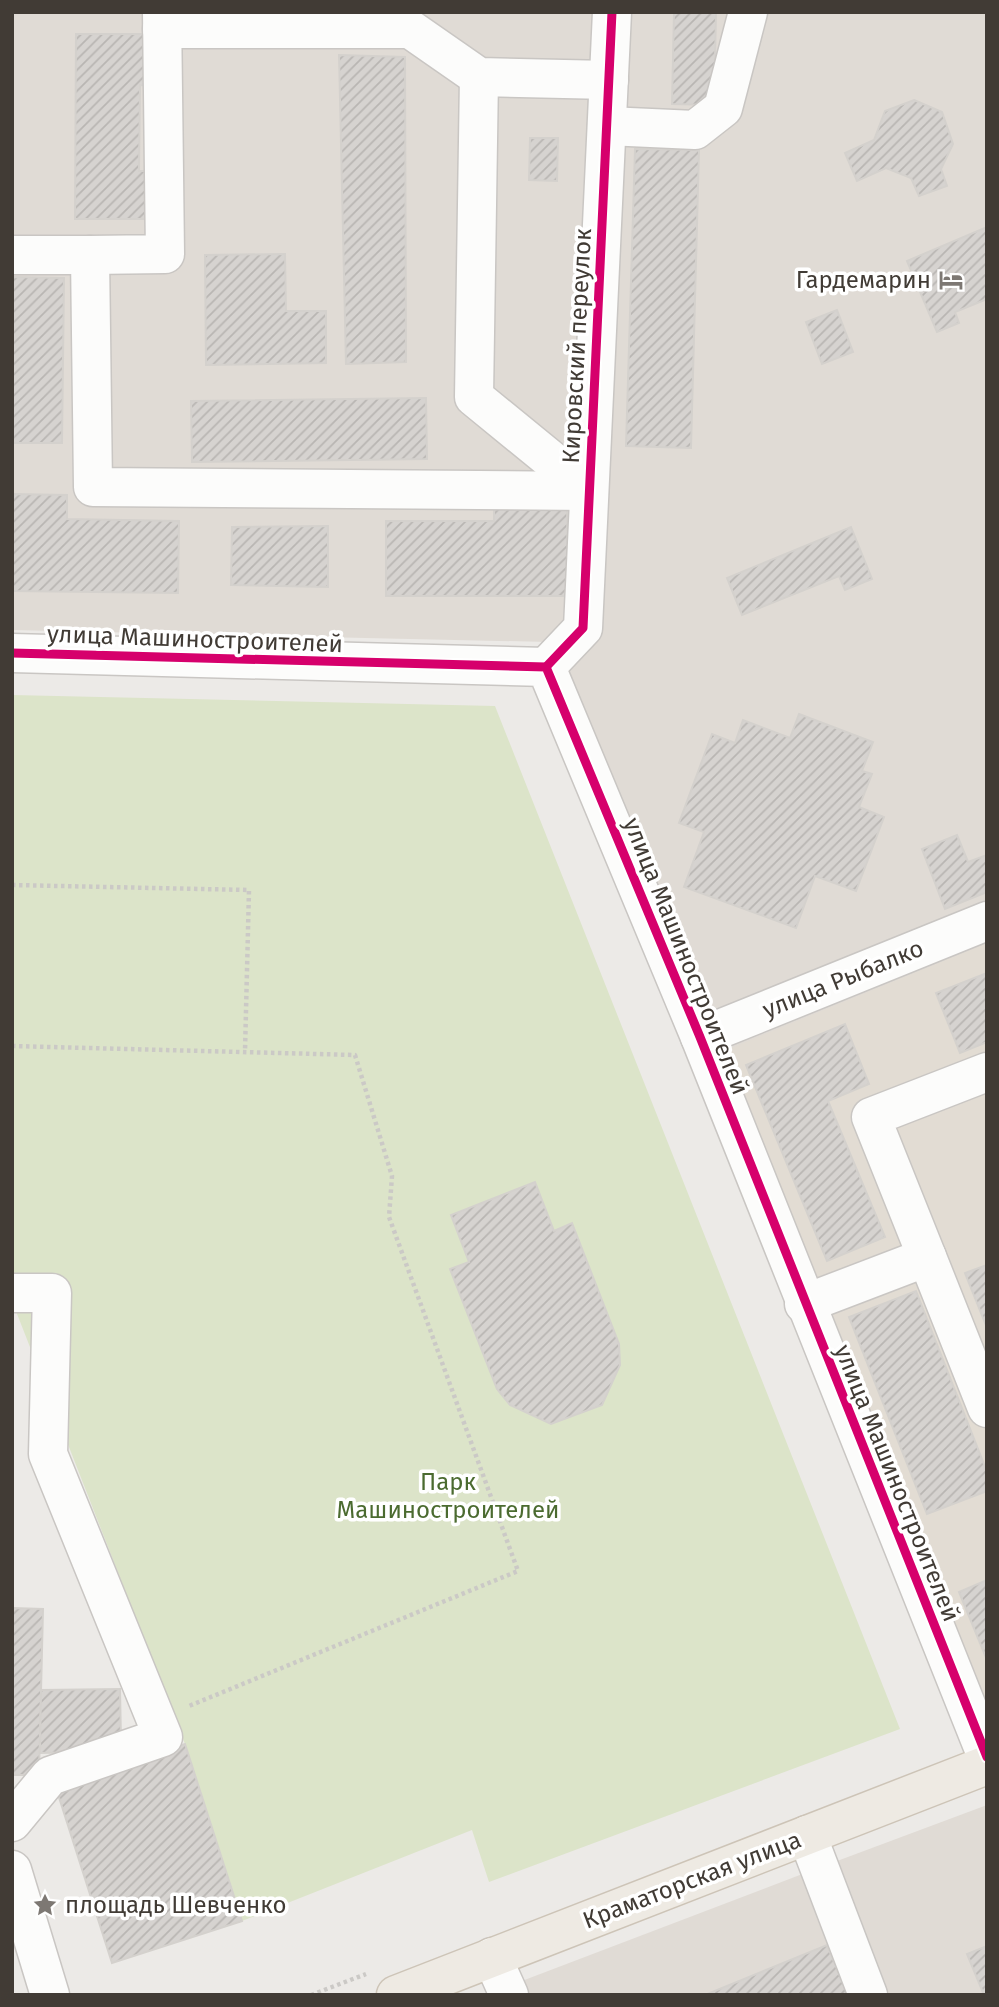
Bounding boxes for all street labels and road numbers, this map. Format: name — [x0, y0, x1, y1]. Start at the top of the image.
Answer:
street label: Кировский переулок — [557, 227, 597, 464]
street label: улица Машиностроителей — [47, 620, 343, 658]
street label: улица Машиностроителей — [618, 814, 754, 1098]
street label: улица Рыбалко — [758, 934, 928, 1024]
street label: улица Машиностроителей — [829, 1341, 965, 1625]
street label: Краматорская улица — [579, 1825, 805, 1935]

